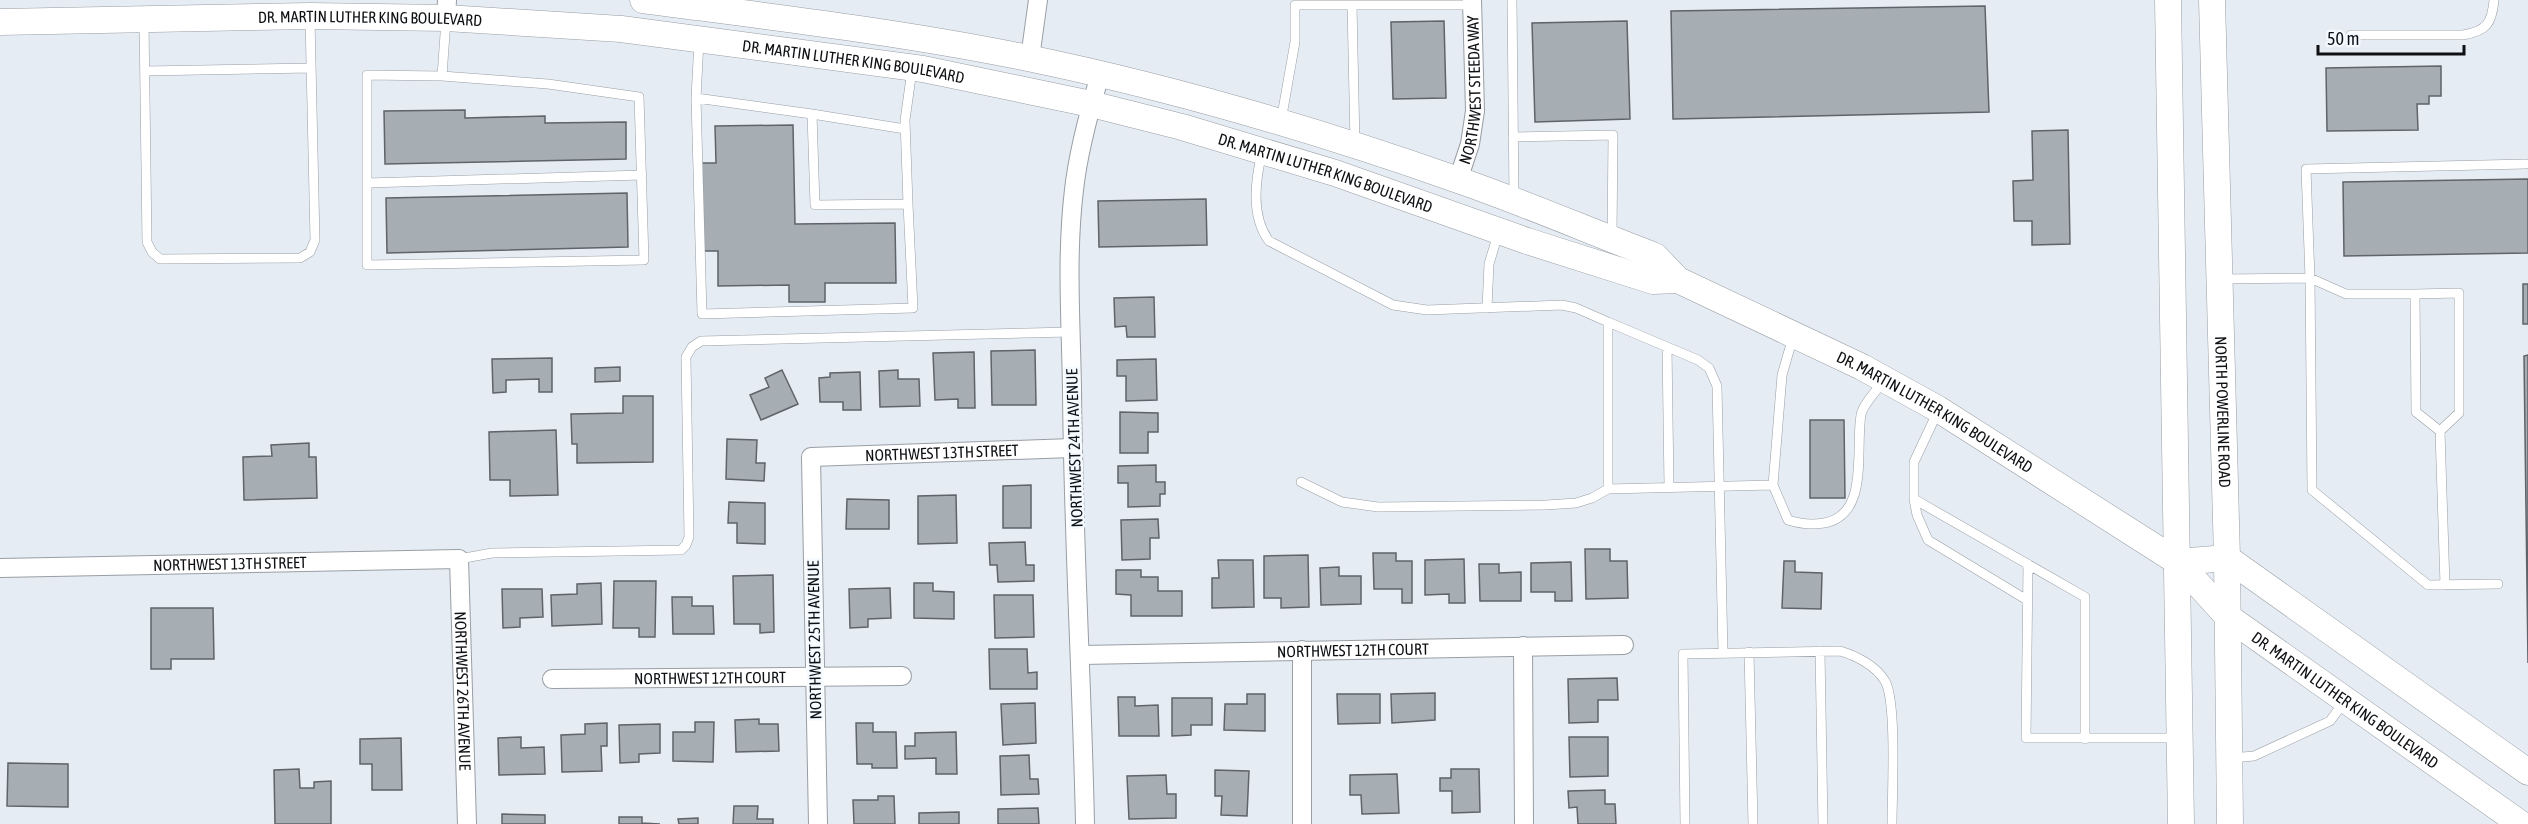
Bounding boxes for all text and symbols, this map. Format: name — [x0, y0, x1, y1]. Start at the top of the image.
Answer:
street label: DR. MARTIN LUTHER KING BOULEVARD — [258, 7, 483, 29]
street label: NORTHWEST STEEDA WAY — [1455, 15, 1484, 166]
scale bar — [2318, 18, 2464, 56]
text: 50 m — [2327, 28, 2359, 49]
street label: DR. MARTIN LUTHER KING BOULEVARD — [741, 36, 966, 86]
street label: DR. MARTIN LUTHER KING BOULEVARD — [1216, 129, 1435, 216]
street label: NORTH POWERLINE ROAD — [2212, 336, 2234, 488]
street label: DR. MARTIN LUTHER KING BOULEVARD — [1834, 347, 2036, 476]
street label: NORTHWEST 24TH AVENUE — [1062, 368, 1086, 528]
street label: NORTHWEST 13TH STREET — [865, 441, 1019, 464]
street label: NORTHWEST 13TH STREET — [153, 553, 307, 574]
street label: NORTHWEST 25TH AVENUE — [804, 560, 824, 720]
street label: NORTHWEST 26TH AVENUE — [452, 611, 474, 771]
street label: DR. MARTIN LUTHER KING BOULEVARD — [2248, 628, 2442, 772]
street label: NORTHWEST 12TH COURT — [1277, 640, 1429, 660]
street label: NORTHWEST 12TH COURT — [634, 668, 786, 687]

